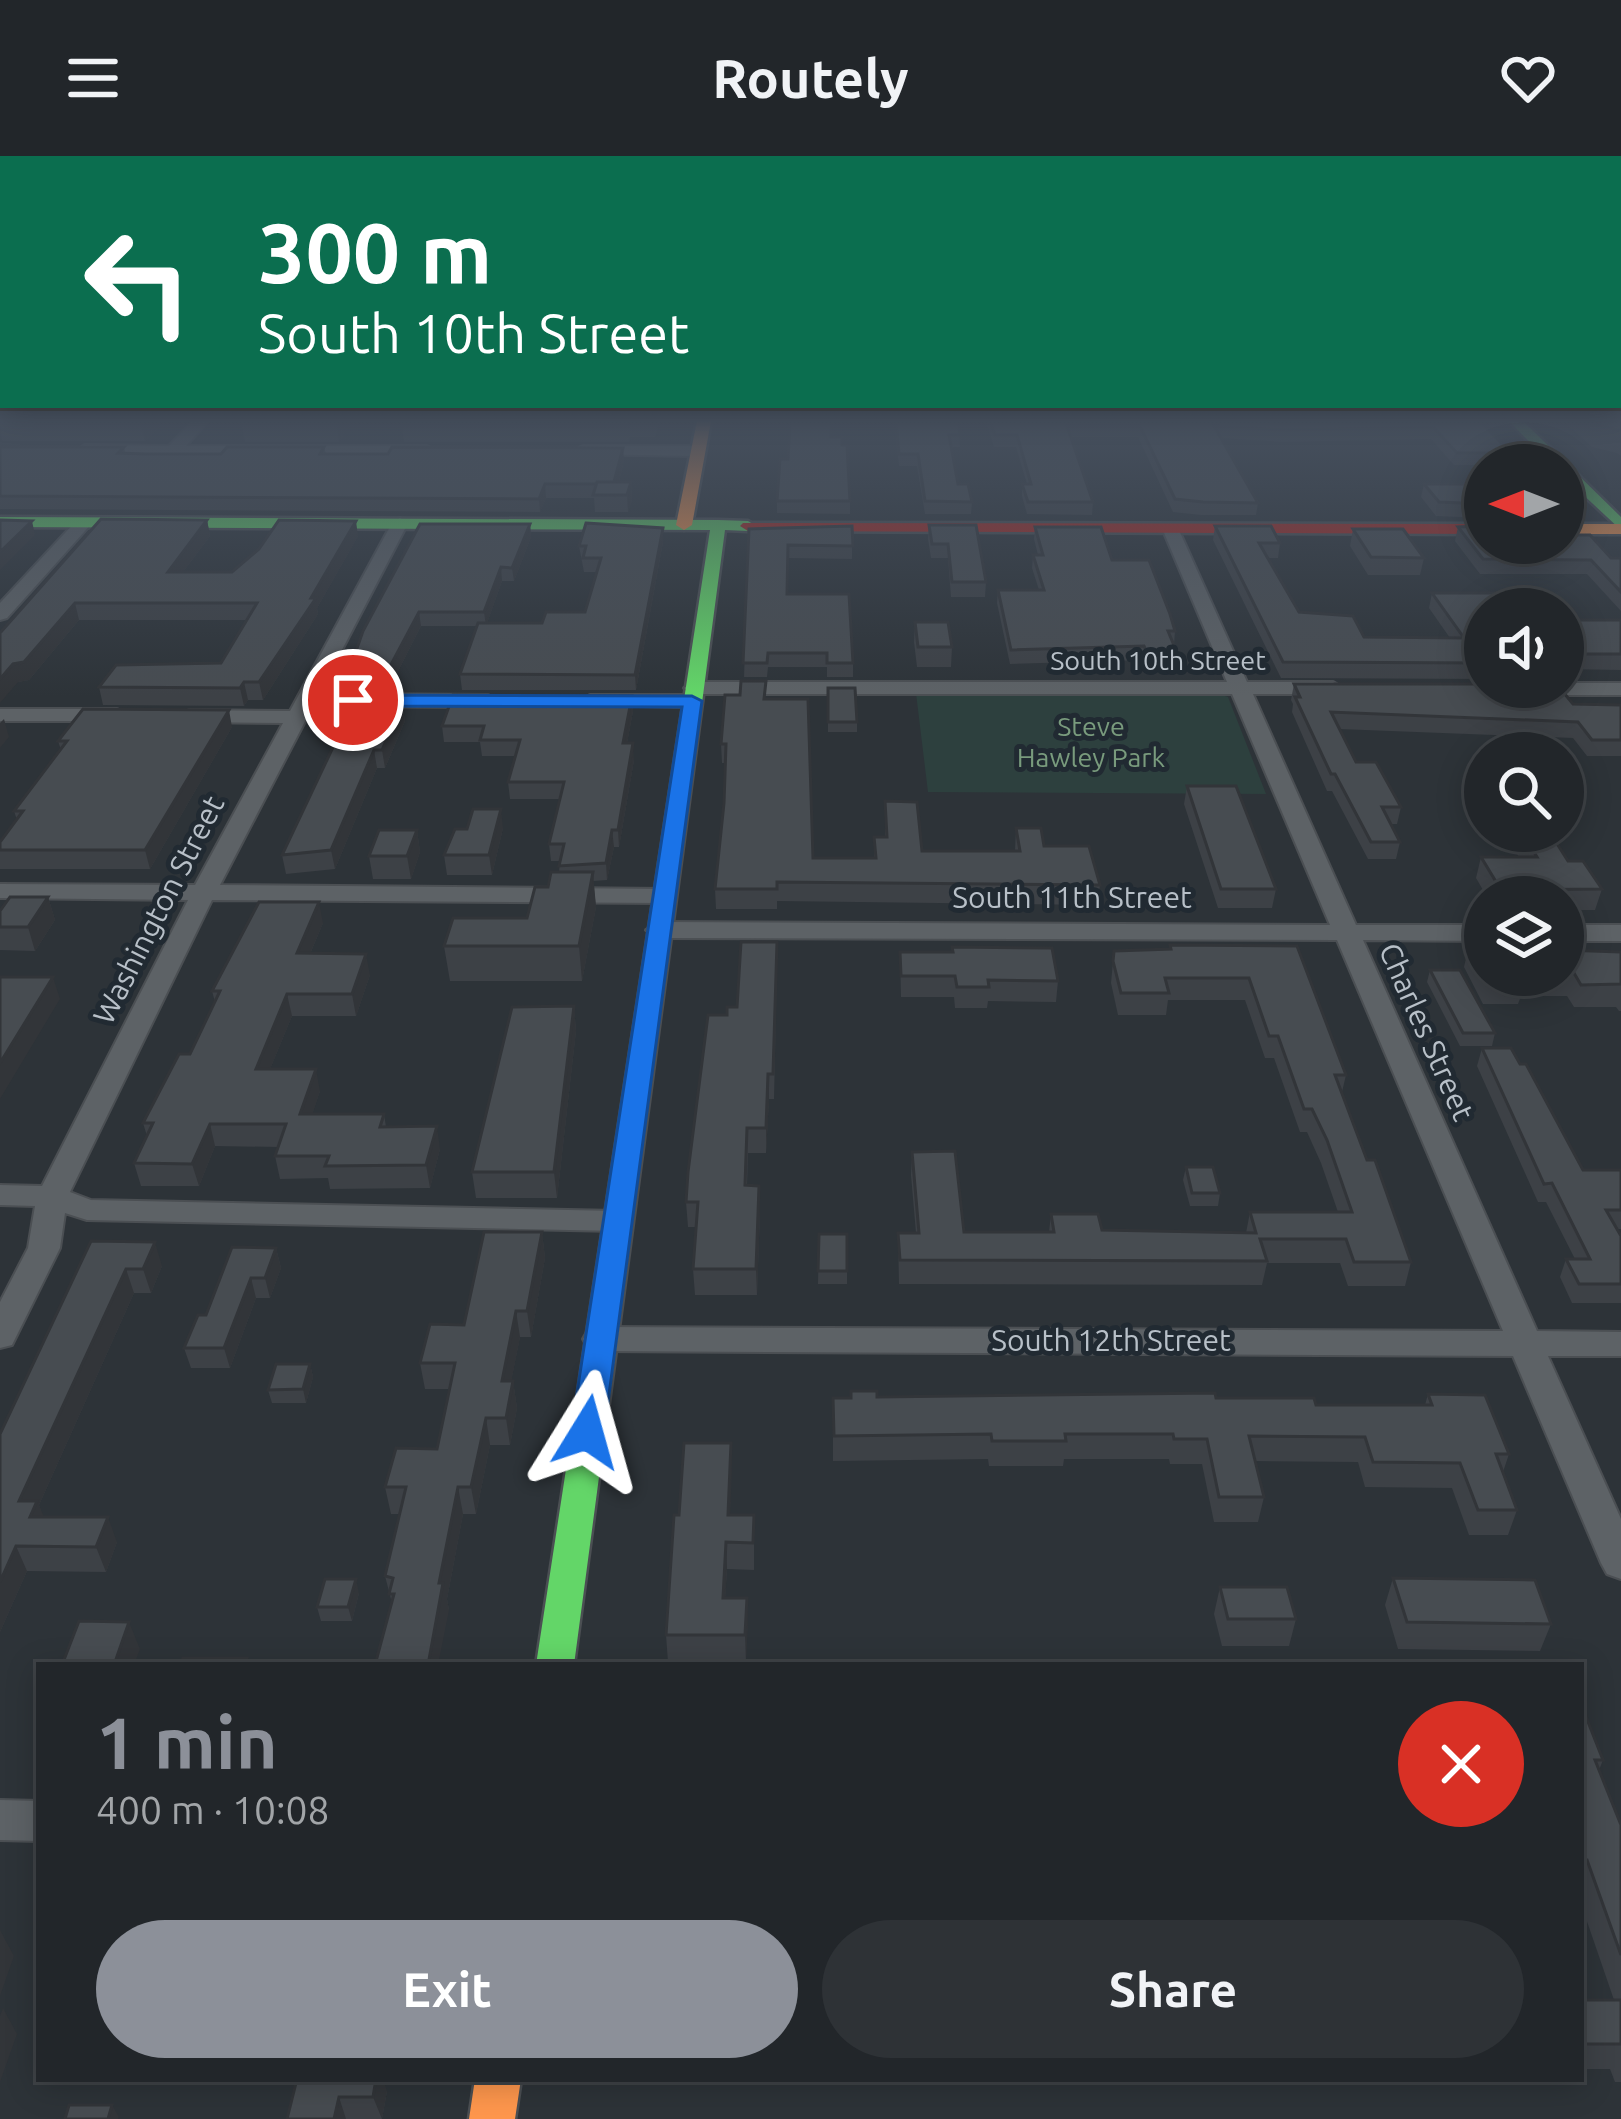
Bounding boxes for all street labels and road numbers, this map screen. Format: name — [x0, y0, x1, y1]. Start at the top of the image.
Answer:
street label: South 10th Street — [1050, 645, 1266, 675]
street label: Washington Street — [86, 790, 230, 1029]
street label: South 11th Street — [952, 880, 1192, 914]
street label: Charles Street — [1373, 938, 1481, 1126]
street label: South 12th Street — [991, 1323, 1231, 1357]

